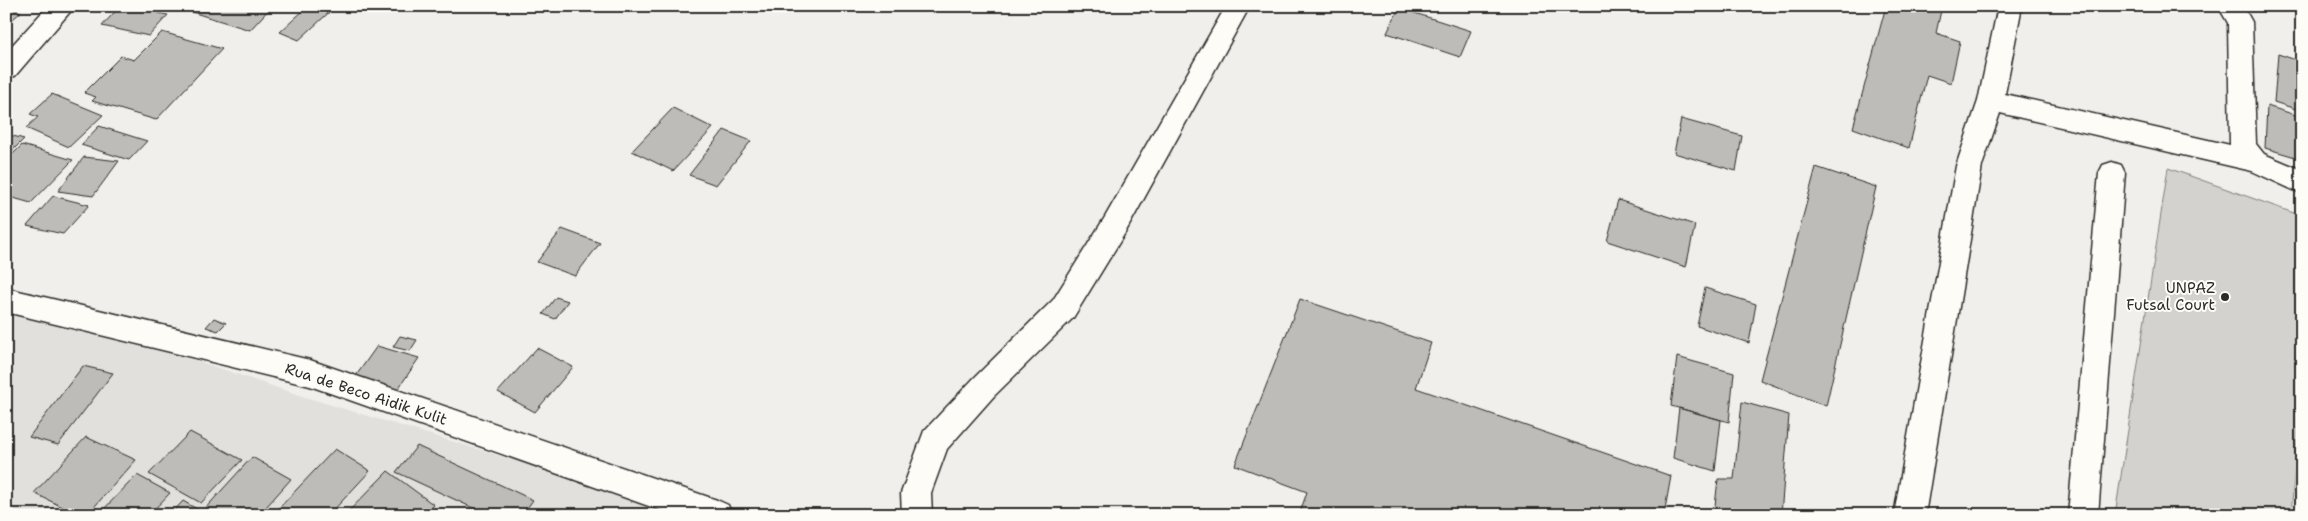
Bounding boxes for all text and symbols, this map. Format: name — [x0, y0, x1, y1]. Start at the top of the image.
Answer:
place label: UNPAZ Futsal Court — [2126, 278, 2215, 315]
marker: UNPAZ Futsal Court — [2219, 291, 2231, 303]
street label: Rua de Beco Aidik Kulit — [282, 358, 450, 430]

